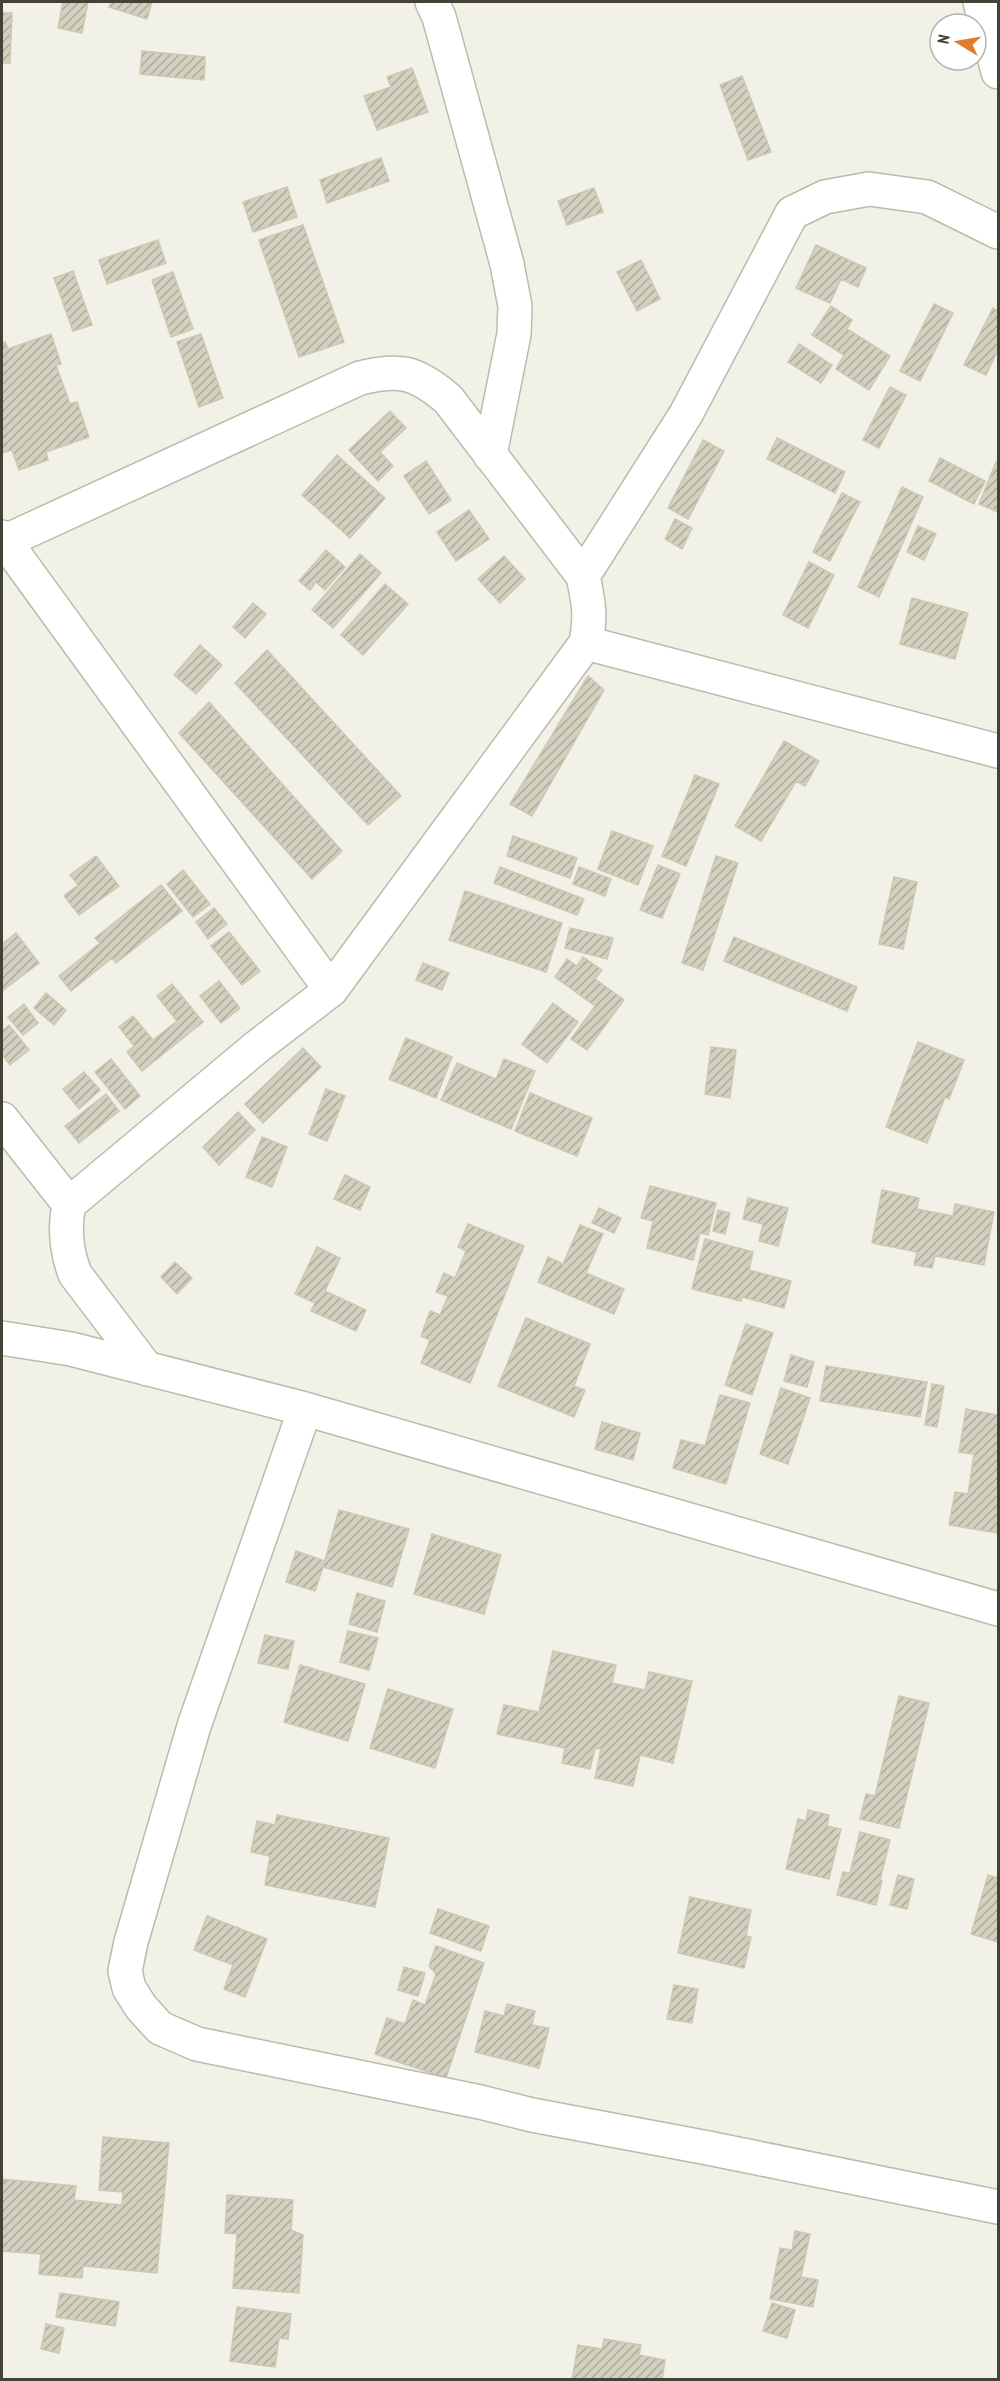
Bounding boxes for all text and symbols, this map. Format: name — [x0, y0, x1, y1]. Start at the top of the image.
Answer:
north arrow — [928, 12, 988, 72]
text: N — [933, 33, 954, 45]

